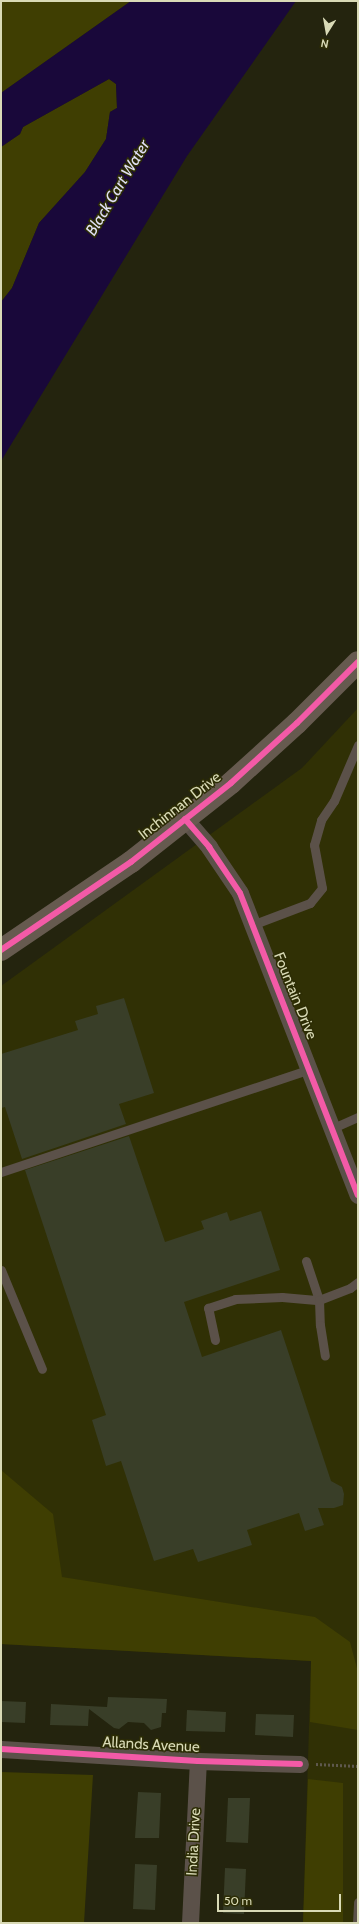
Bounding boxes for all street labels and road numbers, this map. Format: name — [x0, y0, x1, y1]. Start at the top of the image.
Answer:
street label: Inchinnan Drive — [135, 768, 225, 844]
street label: Fountain Drive — [269, 950, 321, 1042]
street label: Allands Avenue — [102, 1733, 200, 1757]
street label: India Drive — [183, 1808, 205, 1876]

